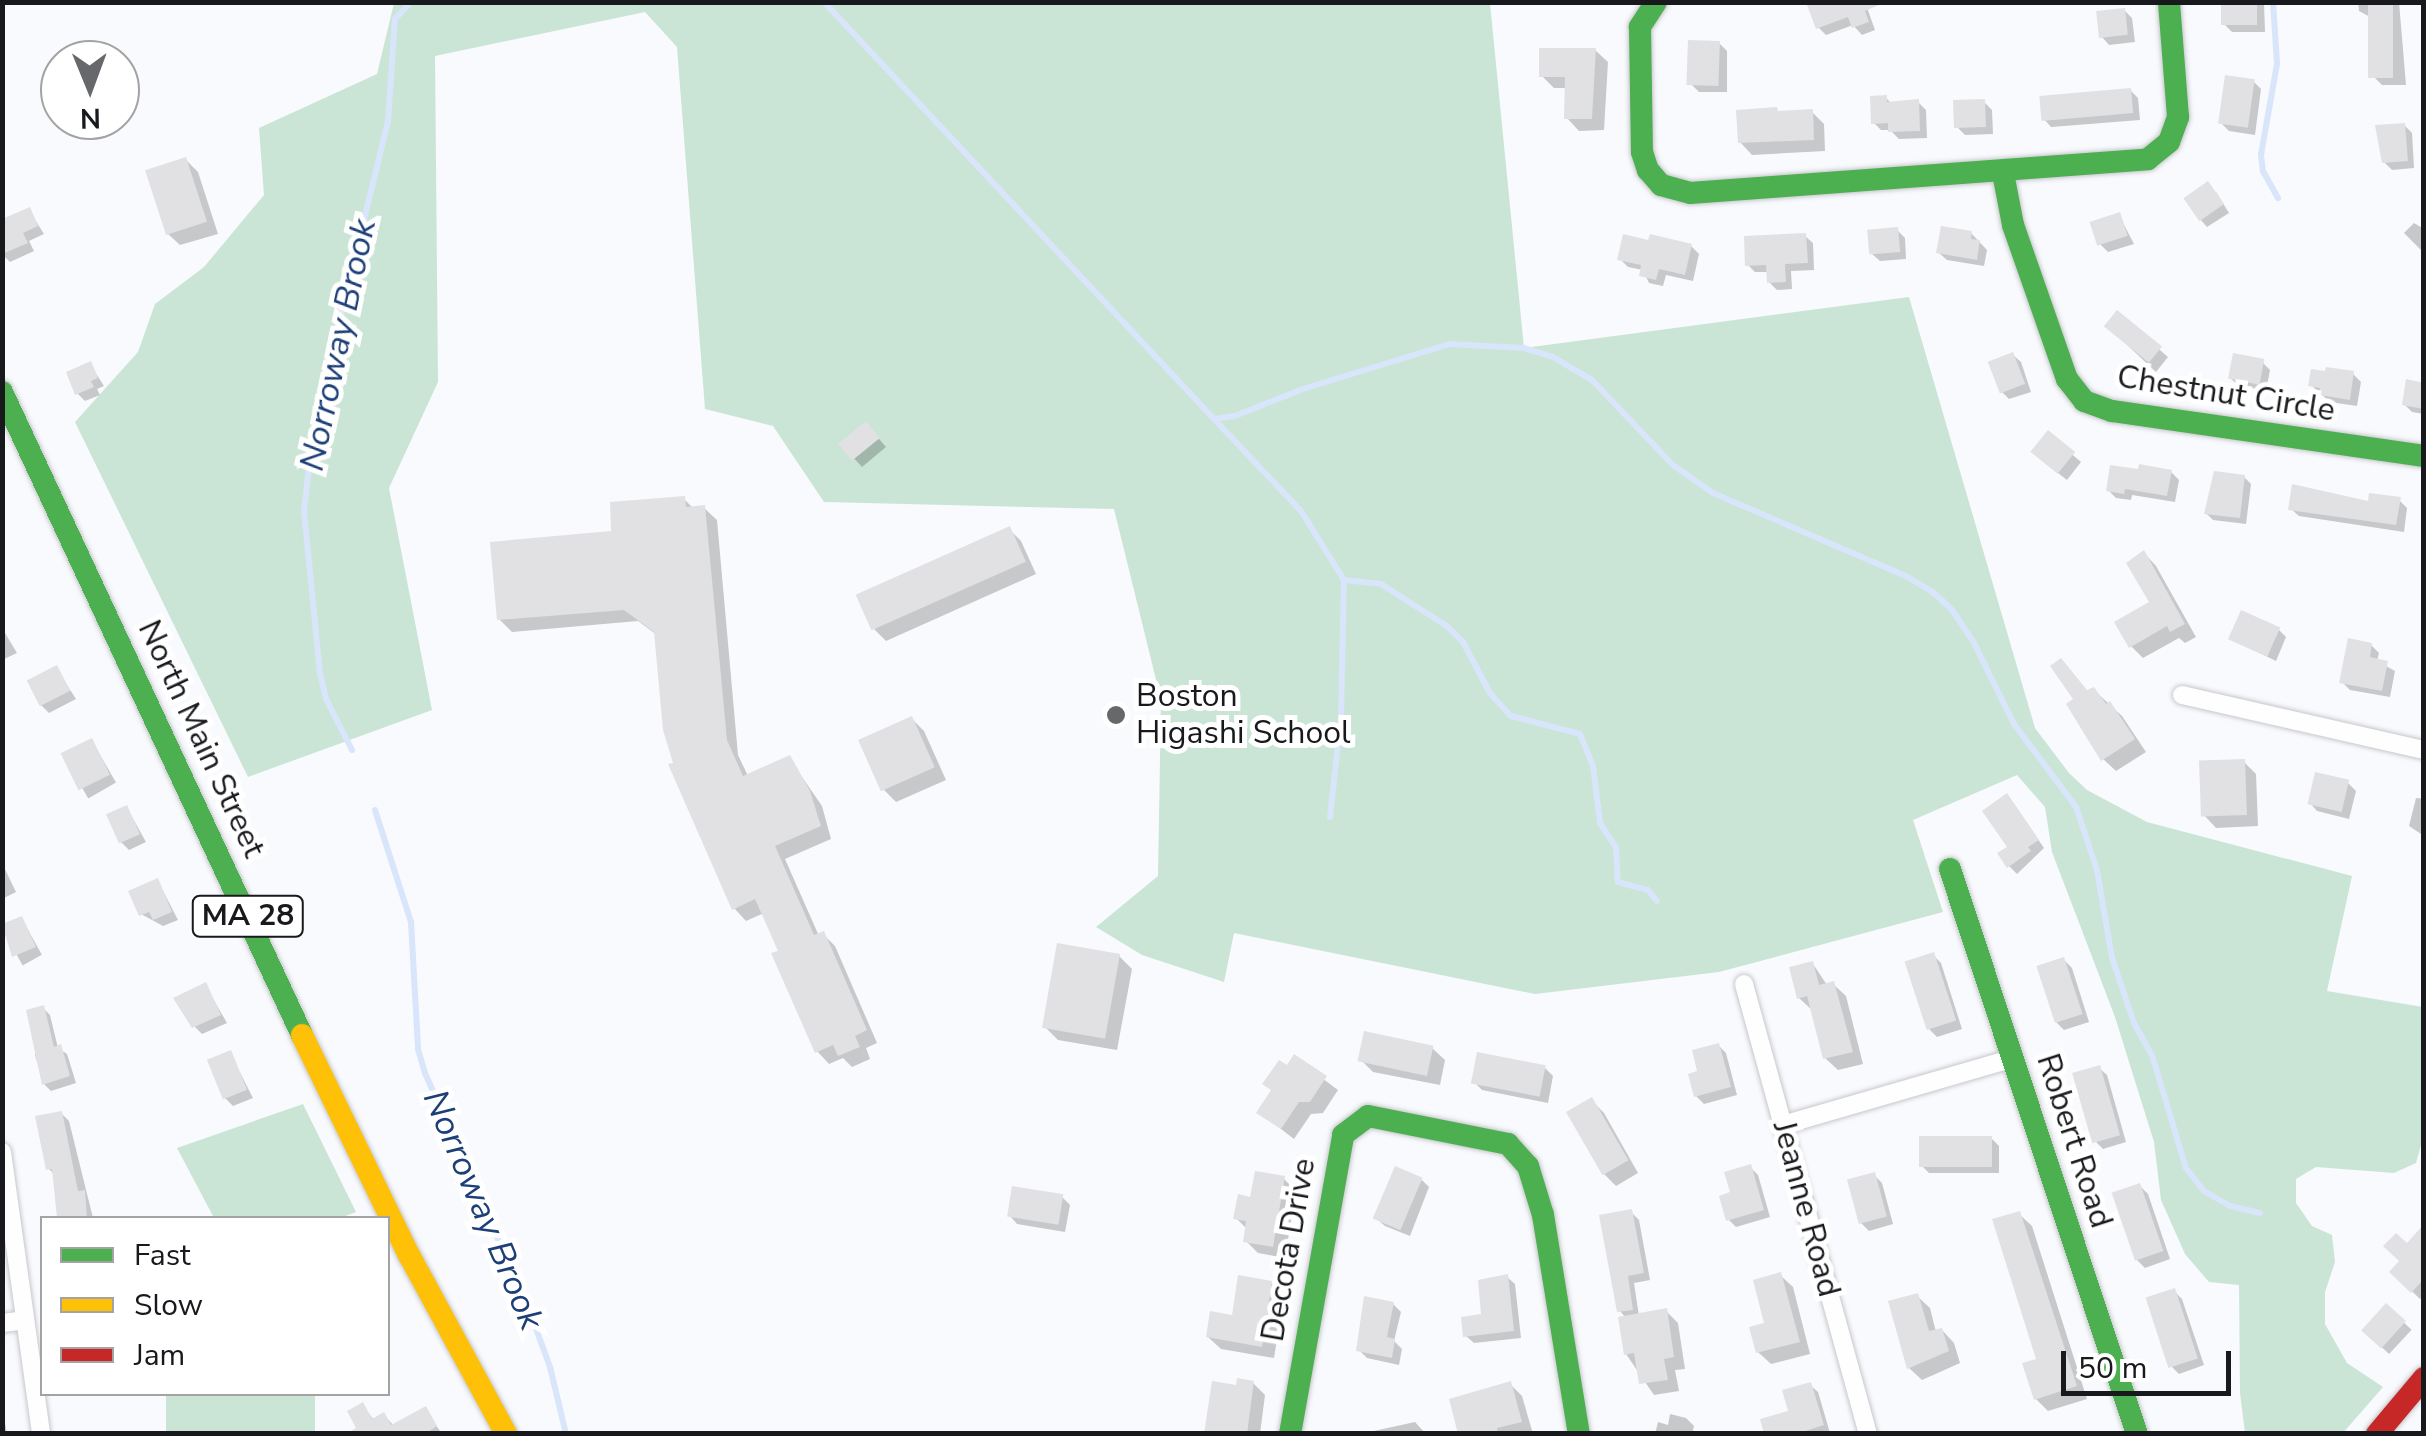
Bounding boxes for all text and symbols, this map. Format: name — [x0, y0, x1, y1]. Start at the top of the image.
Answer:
north arrow — [40, 40, 140, 140]
text: N — [80, 99, 101, 137]
water label: Norroway Brook — [291, 215, 385, 475]
street label: Chestnut Circle — [2114, 358, 2338, 430]
street label: North Main Street — [129, 615, 273, 863]
place label: Boston Higashi School — [1136, 678, 1350, 753]
marker: Boston Higashi School — [1105, 704, 1127, 726]
road number: MA 28 — [190, 891, 306, 941]
street label: Robert Road — [2028, 1049, 2120, 1233]
water label: Norroway Brook — [414, 1084, 552, 1336]
street label: Jeanne Road — [1764, 1117, 1848, 1301]
street label: Decota Drive — [1254, 1155, 1324, 1345]
legend — [40, 1216, 390, 1396]
text: Fast — [134, 1235, 191, 1276]
text: Slow — [134, 1285, 203, 1326]
scale bar — [2066, 1331, 2236, 1393]
text: Jam — [134, 1335, 185, 1376]
text: 50 m — [2078, 1348, 2147, 1389]

